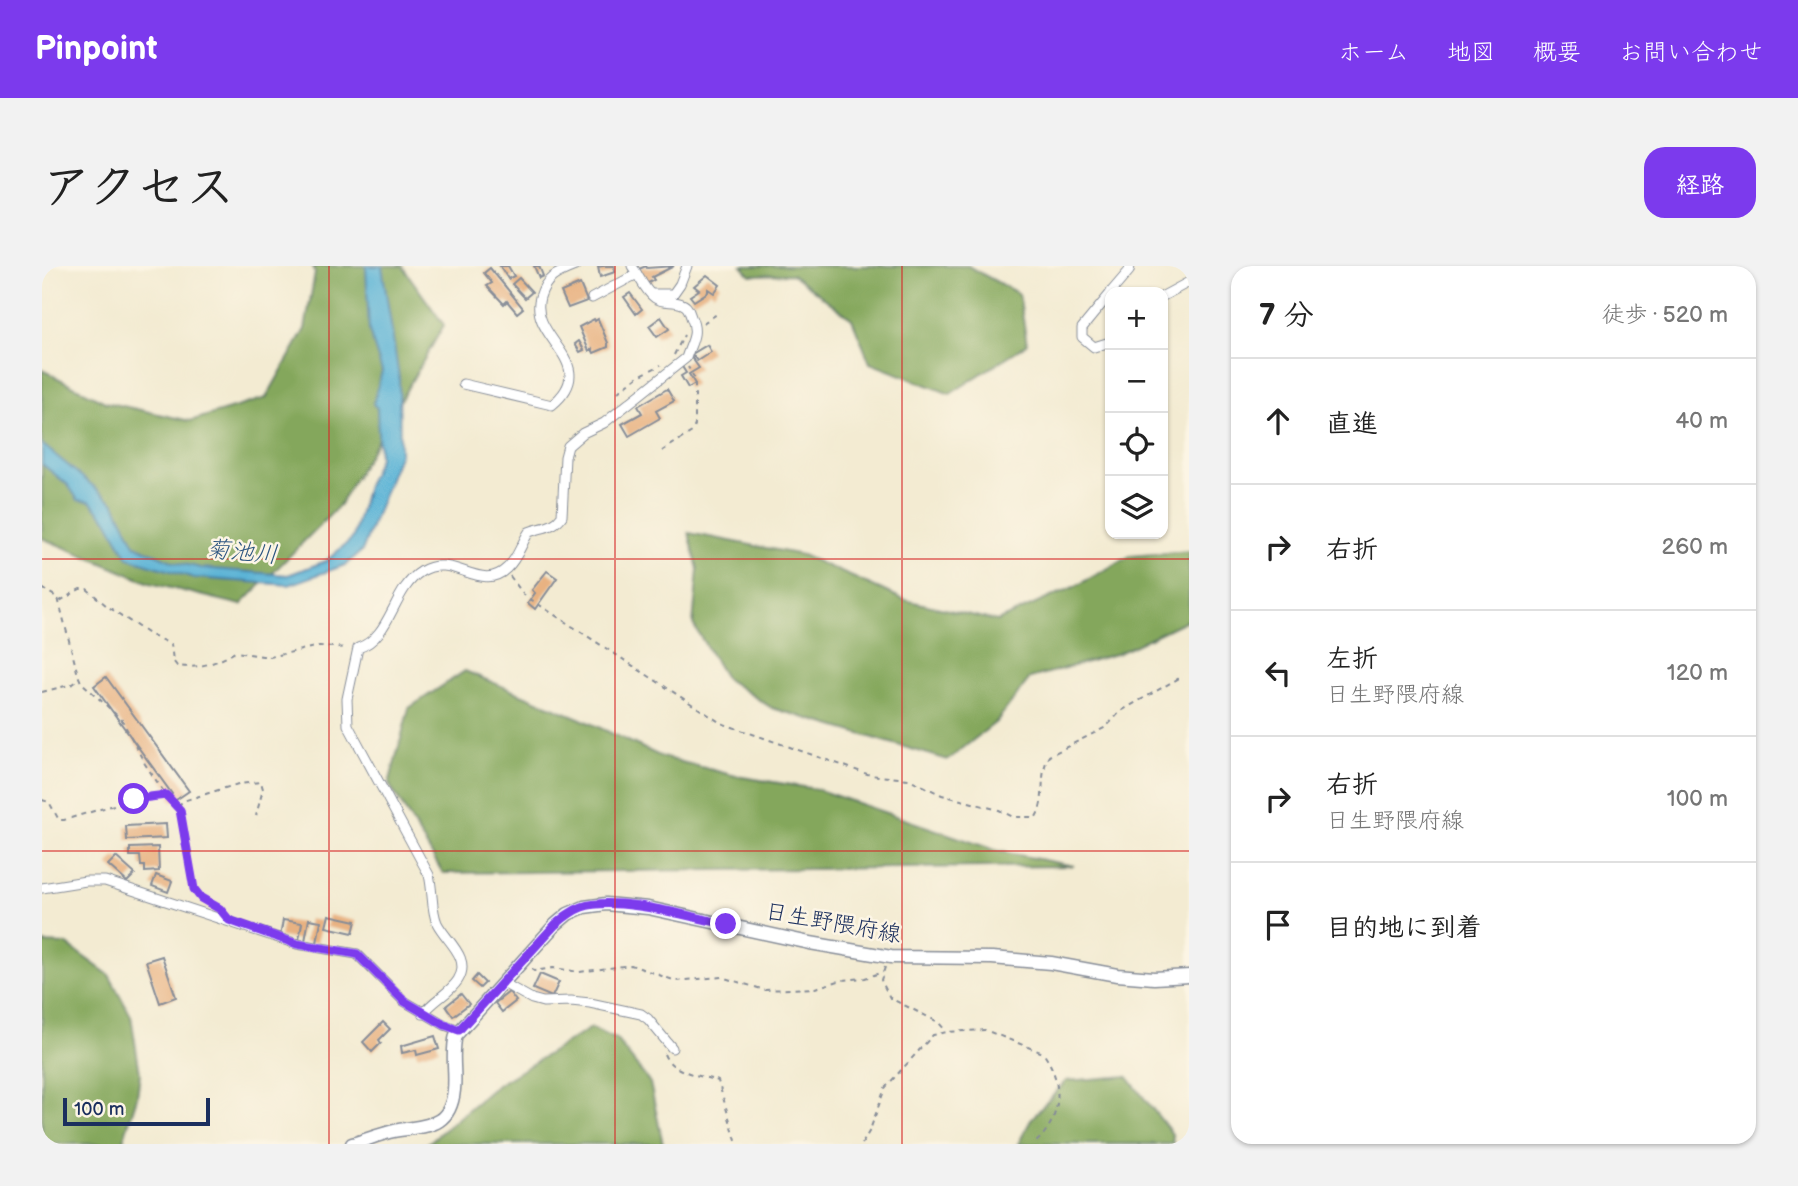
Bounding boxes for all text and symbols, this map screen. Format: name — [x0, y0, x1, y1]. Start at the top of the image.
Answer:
text: Pinpoint — [35, 29, 157, 69]
text: ホーム — [1338, 38, 1409, 67]
text: 地図 — [1447, 38, 1495, 67]
text: 概要 — [1533, 38, 1581, 67]
text: お問い合わせ — [1619, 38, 1763, 67]
button: 経路 — [1644, 147, 1756, 218]
text: アクセス — [42, 159, 235, 218]
map controls — [1105, 287, 1168, 539]
button: + — [1105, 287, 1168, 350]
text: 7 分 — [1259, 298, 1314, 334]
text: 徒歩 · 520 m — [1601, 301, 1728, 329]
button: − — [1105, 350, 1168, 413]
icon: ahead — [1259, 402, 1297, 440]
text: 40 m — [1675, 407, 1728, 435]
text: 直進 — [1326, 409, 1378, 440]
button: locate — [1105, 413, 1168, 476]
button: layers — [1105, 476, 1168, 539]
icon: right — [1259, 528, 1297, 566]
text: 260 m — [1662, 533, 1728, 561]
water label: 菊池川 — [205, 534, 279, 570]
text: 右折 — [1326, 535, 1378, 566]
text: 左折 — [1326, 644, 1378, 675]
icon: left — [1259, 654, 1297, 692]
text: 120 m — [1667, 659, 1728, 687]
text: 日生野隈府線 — [1326, 681, 1464, 709]
text: 右折 — [1326, 770, 1378, 801]
icon: right — [1259, 780, 1297, 818]
route start — [118, 783, 149, 814]
text: 100 m — [1667, 785, 1728, 813]
text: 日生野隈府線 — [1326, 807, 1464, 835]
street label: 日生野隈府線 — [763, 897, 903, 949]
icon: arrive — [1259, 906, 1297, 944]
route end — [710, 908, 741, 939]
text: 目的地に到着 — [1326, 913, 1482, 944]
scale bar — [63, 1095, 210, 1127]
text: 100 m — [74, 1098, 125, 1121]

